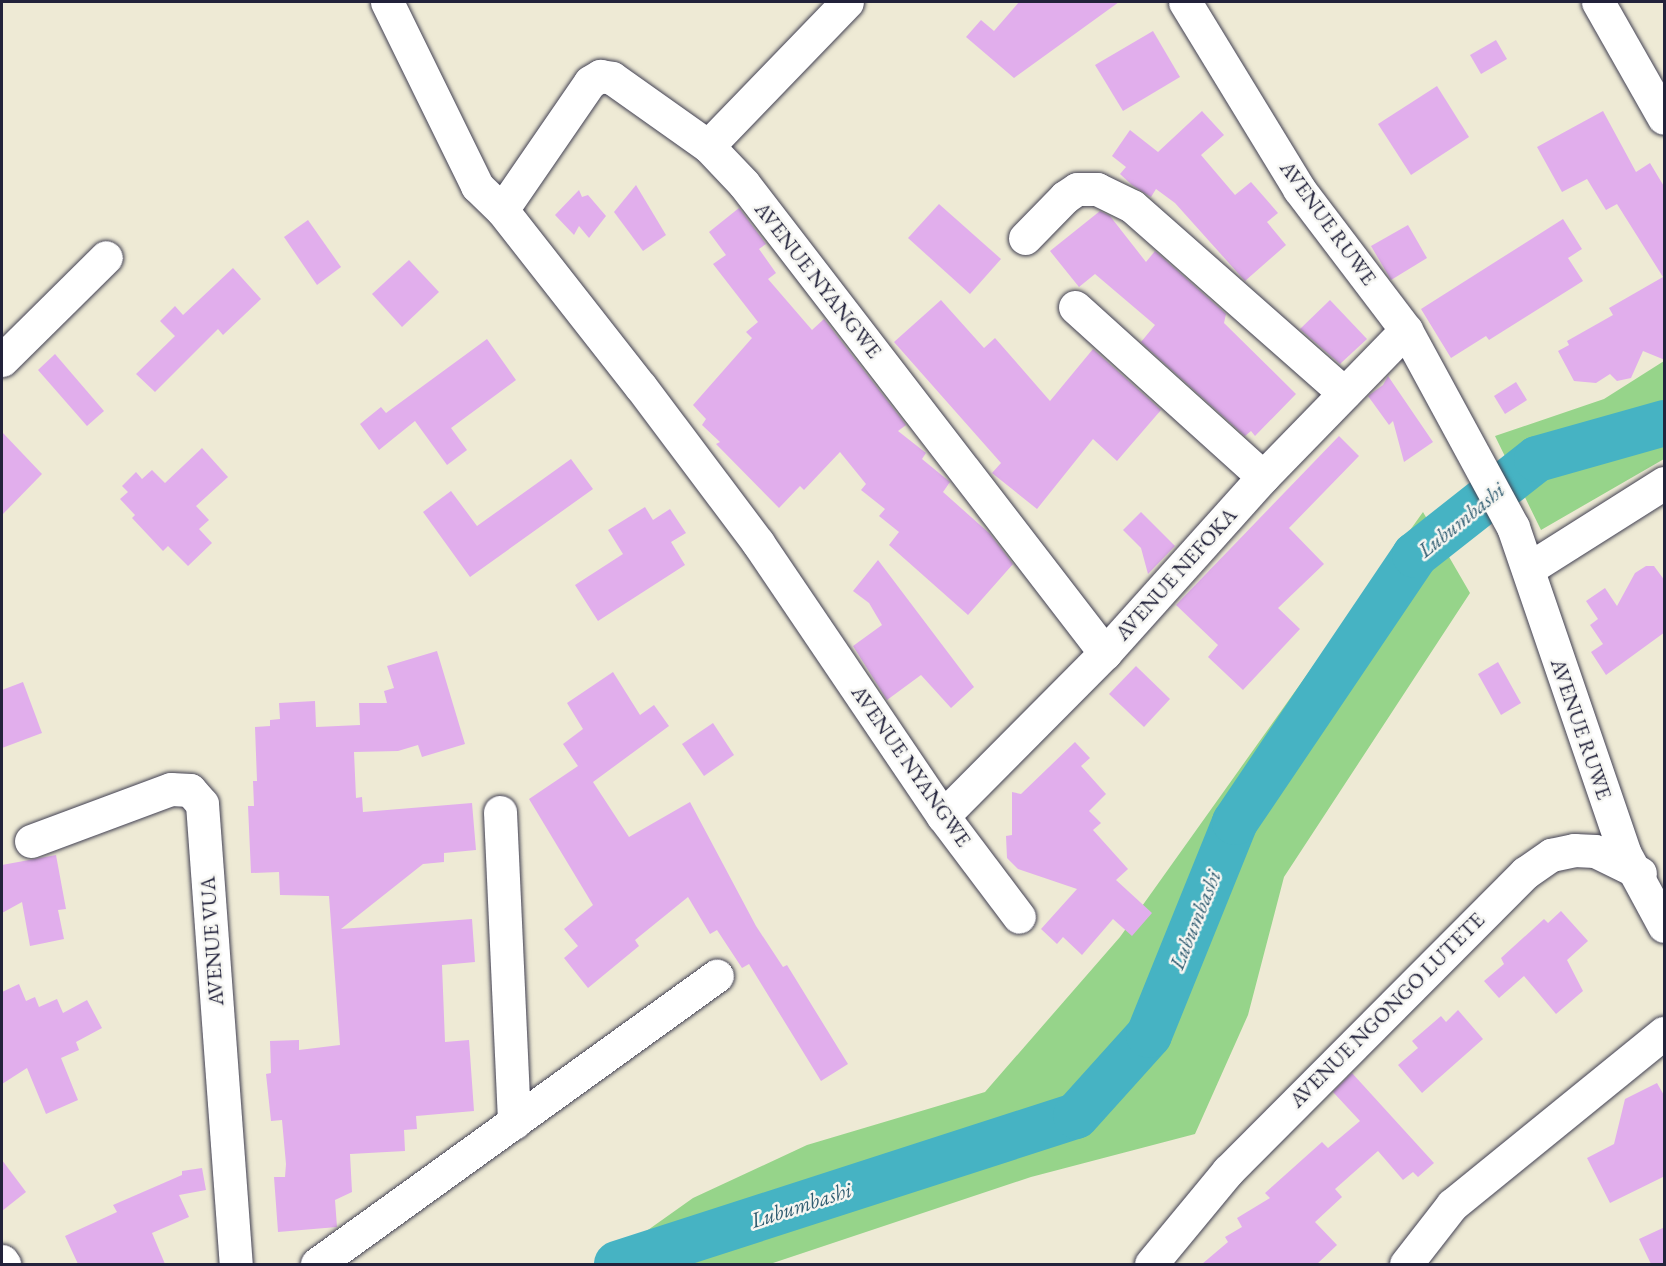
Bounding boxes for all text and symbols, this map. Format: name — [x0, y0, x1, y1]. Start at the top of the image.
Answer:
street label: AVENUE RUWE — [1275, 156, 1381, 290]
street label: AVENUE NYANGWE — [749, 197, 887, 363]
water label: Lubumbashi — [1412, 477, 1510, 563]
street label: AVENUE NEFOKA — [1110, 502, 1242, 646]
street label: AVENUE RUWE — [1545, 655, 1617, 803]
street label: AVENUE NYANGWE — [846, 681, 976, 851]
water label: Lubumbashi — [1163, 866, 1227, 974]
street label: AVENUE VUA — [195, 875, 229, 1007]
street label: AVENUE NGONGO LUTETE — [1284, 907, 1490, 1113]
water label: Lubumbashi — [747, 1176, 855, 1234]

